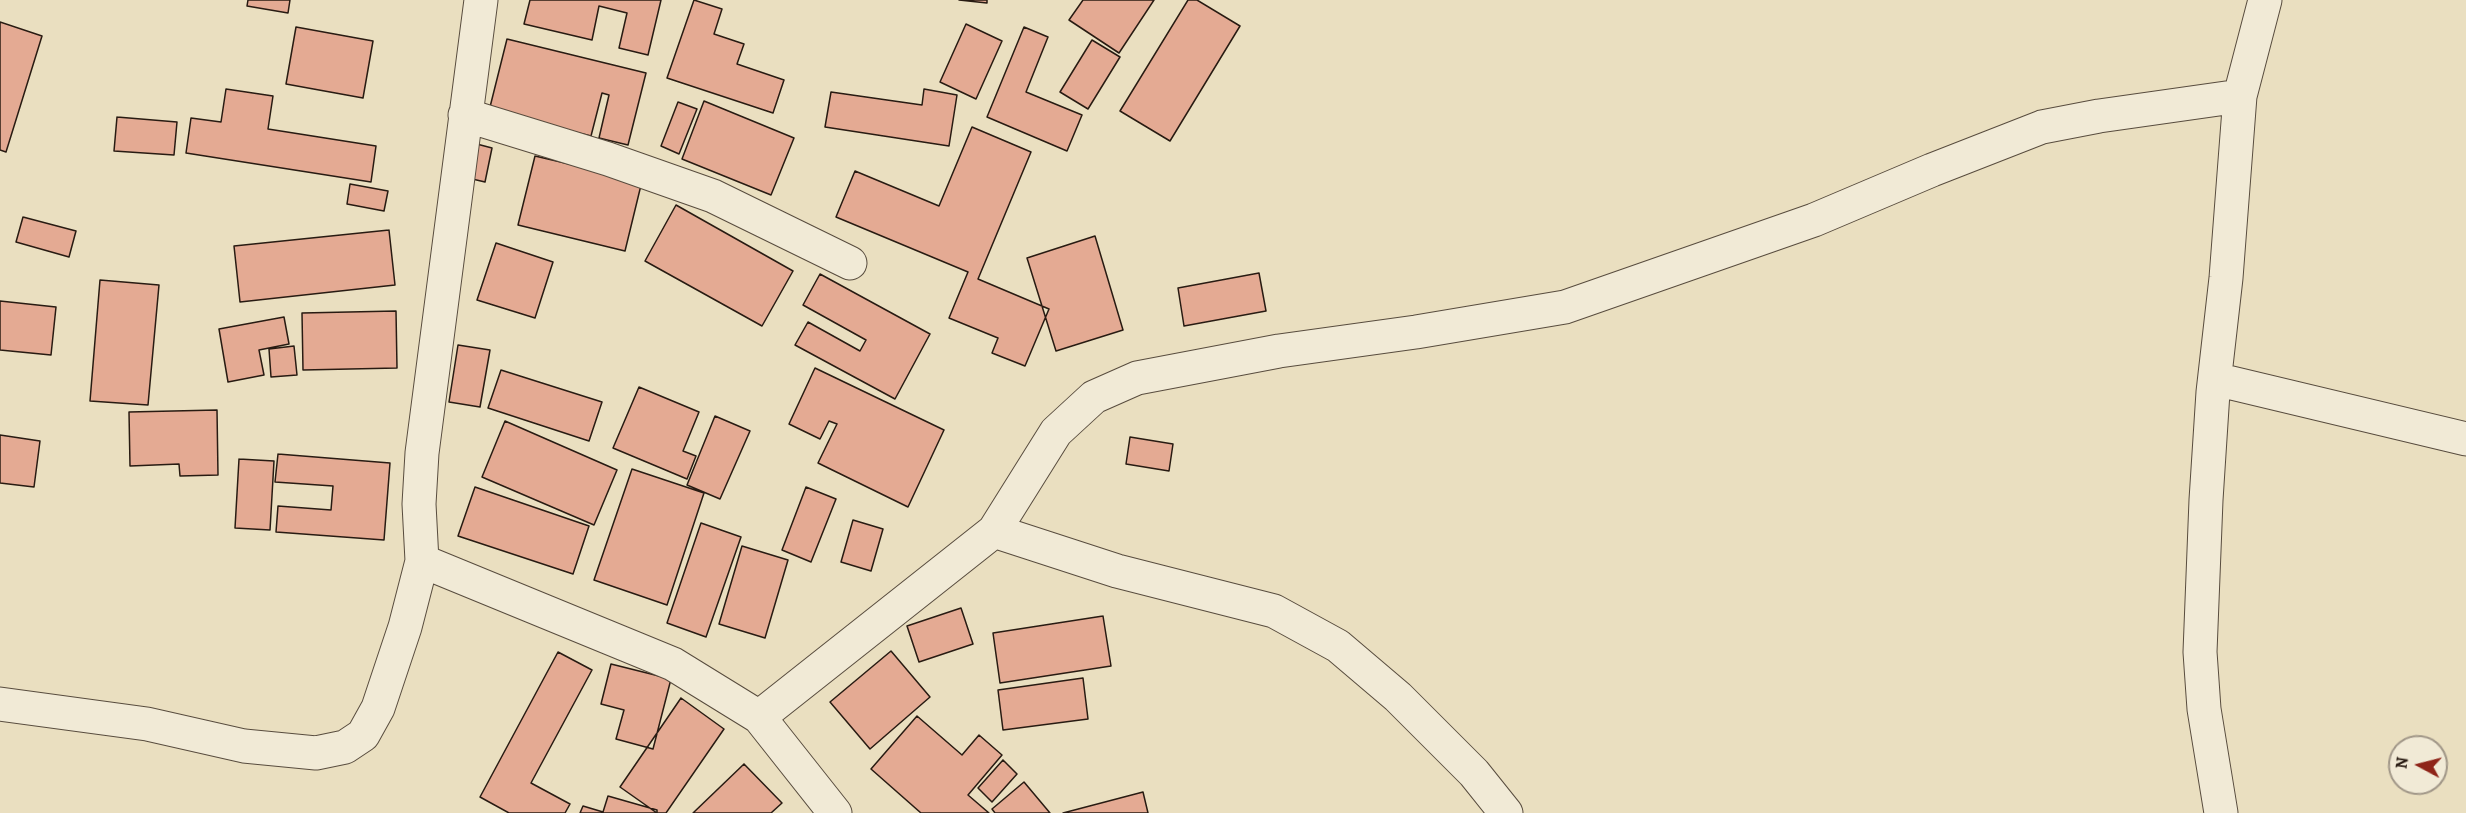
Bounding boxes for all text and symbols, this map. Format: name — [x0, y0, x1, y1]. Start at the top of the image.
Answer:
north arrow — [2388, 735, 2448, 795]
text: N — [2390, 756, 2414, 770]

